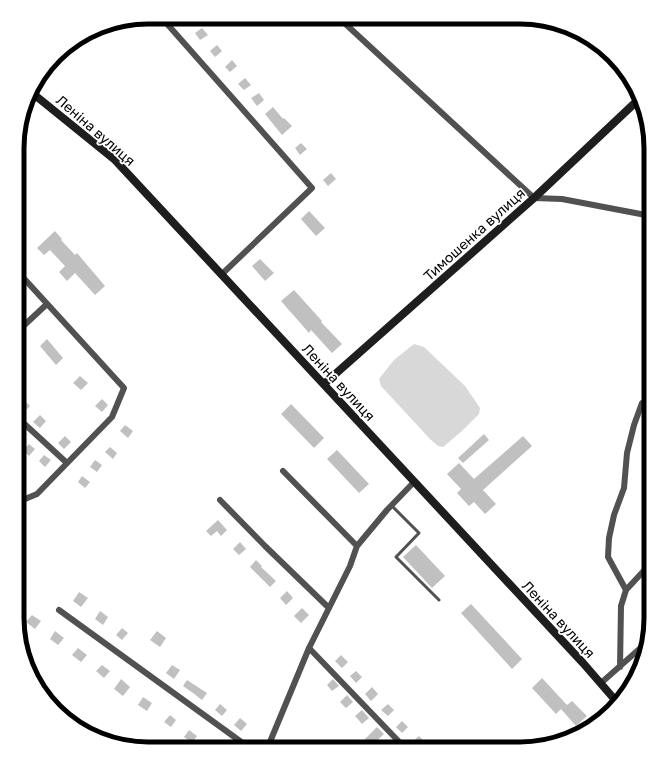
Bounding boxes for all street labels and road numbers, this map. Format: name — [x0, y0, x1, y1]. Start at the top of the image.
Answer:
street label: Леніна вулиця — [53, 91, 139, 169]
street label: Тимошенка вулиця — [420, 184, 528, 284]
street label: Леніна вулиця — [299, 340, 379, 424]
street label: Леніна вулиця — [519, 577, 599, 661]

